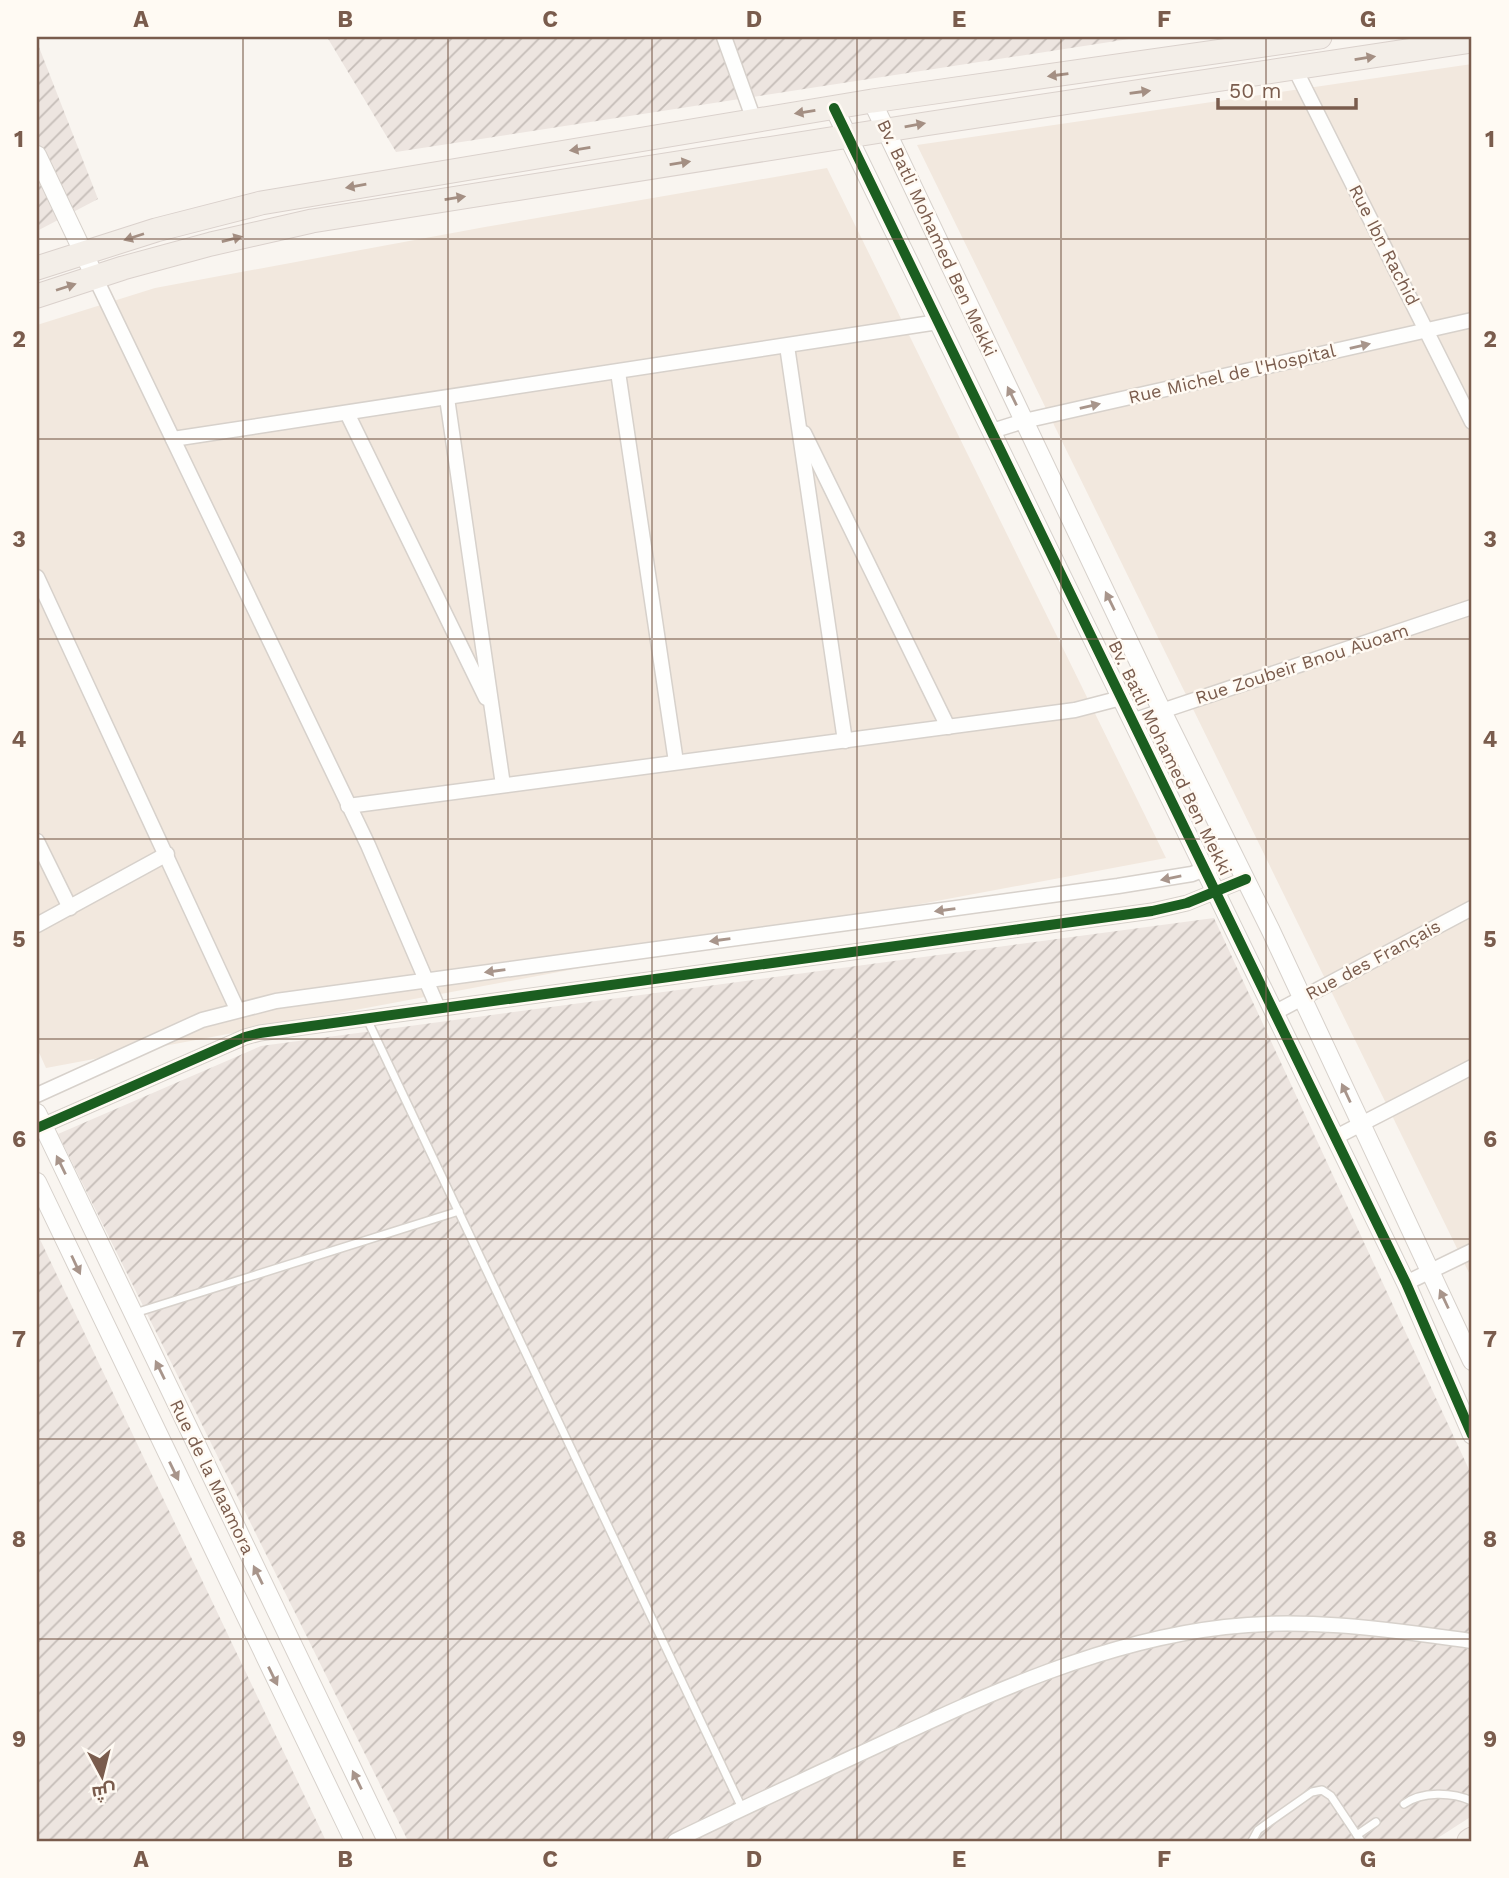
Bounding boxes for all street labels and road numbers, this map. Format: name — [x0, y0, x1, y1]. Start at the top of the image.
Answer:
street label: Bv. Batli Mohamed Ben Mekki — [873, 116, 1002, 360]
street label: Rue Ibn Rachid — [1345, 181, 1424, 309]
street label: Rue Michel de l'Hospital — [1126, 339, 1338, 408]
street label: Rue Zoubeir Bnou Auoam — [1193, 619, 1411, 708]
street label: Bv. Batli Mohamed Ben Mekki — [1104, 637, 1237, 879]
street label: Rue des Français — [1302, 915, 1444, 1004]
street label: Rue de la Maamora — [166, 1396, 259, 1558]

